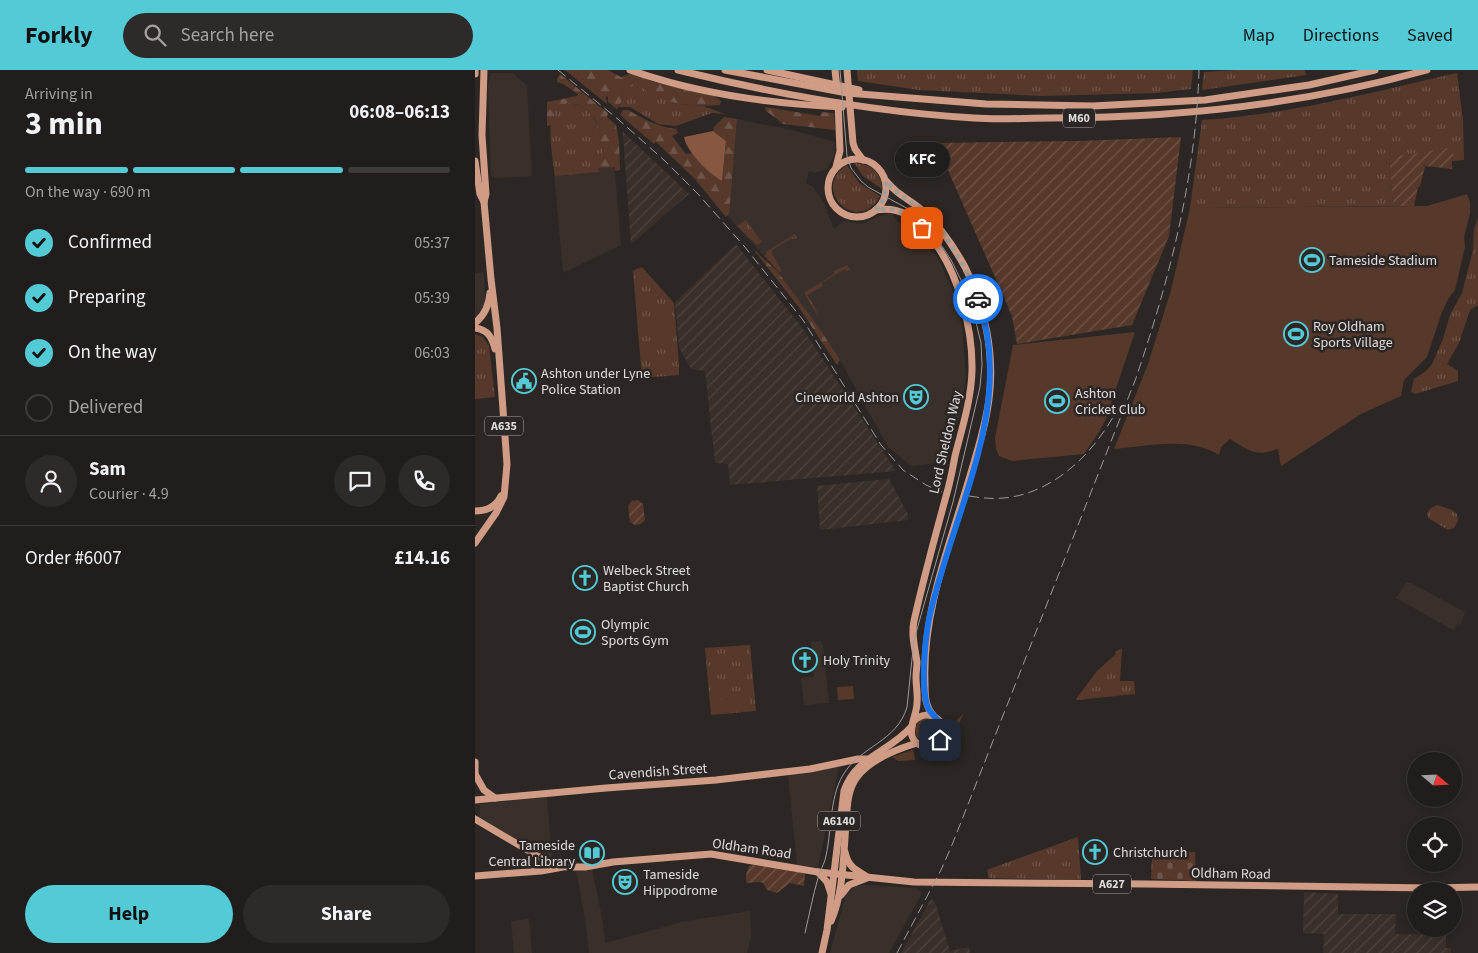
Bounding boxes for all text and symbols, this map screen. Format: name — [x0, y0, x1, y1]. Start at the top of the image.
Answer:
search box — [123, 13, 473, 58]
text: Forkly — [25, 18, 93, 53]
icon: search — [141, 21, 169, 49]
text: Search here — [181, 22, 274, 49]
text: Map — [1243, 23, 1275, 48]
text: Directions — [1303, 23, 1379, 48]
text: Saved — [1407, 23, 1453, 48]
text: Arriving in — [25, 83, 93, 105]
text: 06:08–06:13 — [349, 99, 450, 126]
text: 3 min — [25, 101, 103, 147]
road number: M60 — [1063, 108, 1095, 128]
callout: KFC — [895, 143, 949, 178]
text: KFC — [909, 148, 936, 170]
text: On the way · 690 m — [25, 181, 150, 203]
pin — [901, 207, 943, 249]
icon: bag — [908, 214, 936, 242]
icon: check — [25, 229, 53, 257]
text: Confirmed — [68, 229, 152, 256]
text: 05:37 — [414, 232, 450, 254]
sports icon: Tameside Stadium — [1299, 247, 1325, 273]
place label: Tameside Stadium — [1329, 251, 1437, 271]
courier — [953, 274, 1003, 324]
icon: check — [25, 284, 53, 312]
text: Preparing — [68, 284, 146, 311]
icon: car — [964, 285, 992, 313]
text: 05:39 — [414, 287, 450, 309]
place label: Roy Oldham Sports Village — [1313, 317, 1393, 353]
sports icon: Roy Oldham Sports Village — [1283, 321, 1309, 347]
icon: check — [25, 339, 53, 367]
text: On the way — [68, 339, 157, 366]
text: 06:03 — [414, 342, 450, 364]
place label: Ashton under Lyne Police Station — [541, 364, 650, 400]
public building icon: Ashton under Lyne Police Station — [511, 368, 537, 394]
theatre icon: Cineworld Ashton — [903, 384, 929, 410]
place label: Ashton Cricket Club — [1075, 384, 1146, 420]
place label: Cineworld Ashton — [795, 388, 899, 408]
street label: Lord Sheldon Way — [924, 388, 968, 496]
sports icon: Ashton Cricket Club — [1044, 388, 1070, 414]
text: Delivered — [68, 394, 143, 421]
road number: A635 — [485, 416, 523, 436]
button: person — [25, 455, 77, 507]
button: chat — [334, 455, 386, 507]
button: phone — [398, 455, 450, 507]
text: Sam — [89, 456, 126, 483]
text: Courier · 4.9 — [89, 483, 169, 505]
text: Order #6007 — [25, 545, 122, 572]
text: £14.16 — [394, 545, 450, 572]
place label: Welbeck Street Baptist Church — [603, 561, 691, 597]
church icon: Welbeck Street Baptist Church — [572, 565, 598, 591]
place label: Olympic Sports Gym — [601, 615, 669, 651]
sports icon: Olympic Sports Gym — [570, 619, 596, 645]
church icon: Holy Trinity — [792, 647, 818, 673]
place label: Holy Trinity — [823, 651, 891, 671]
pin — [919, 719, 961, 761]
icon: home — [926, 726, 954, 754]
north arrow — [1407, 752, 1463, 808]
map controls — [1407, 752, 1462, 937]
street label: Cavendish Street — [608, 759, 708, 785]
road number: A6140 — [818, 811, 860, 830]
button: locate — [1407, 817, 1462, 872]
street label: Oldham Road — [711, 834, 793, 864]
place label: Tameside Central Library — [488, 836, 575, 872]
church icon: Christchurch — [1082, 839, 1108, 865]
library icon: Tameside Central Library — [579, 840, 605, 866]
place label: Christchurch — [1113, 843, 1187, 863]
street label: Oldham Road — [1191, 863, 1271, 885]
place label: Tameside Hippodrome — [643, 865, 717, 901]
theatre icon: Tameside Hippodrome — [612, 869, 638, 895]
road number: A627 — [1093, 874, 1131, 894]
button: layers — [1407, 882, 1462, 937]
button: Help — [25, 885, 233, 943]
button: Share — [243, 885, 450, 943]

